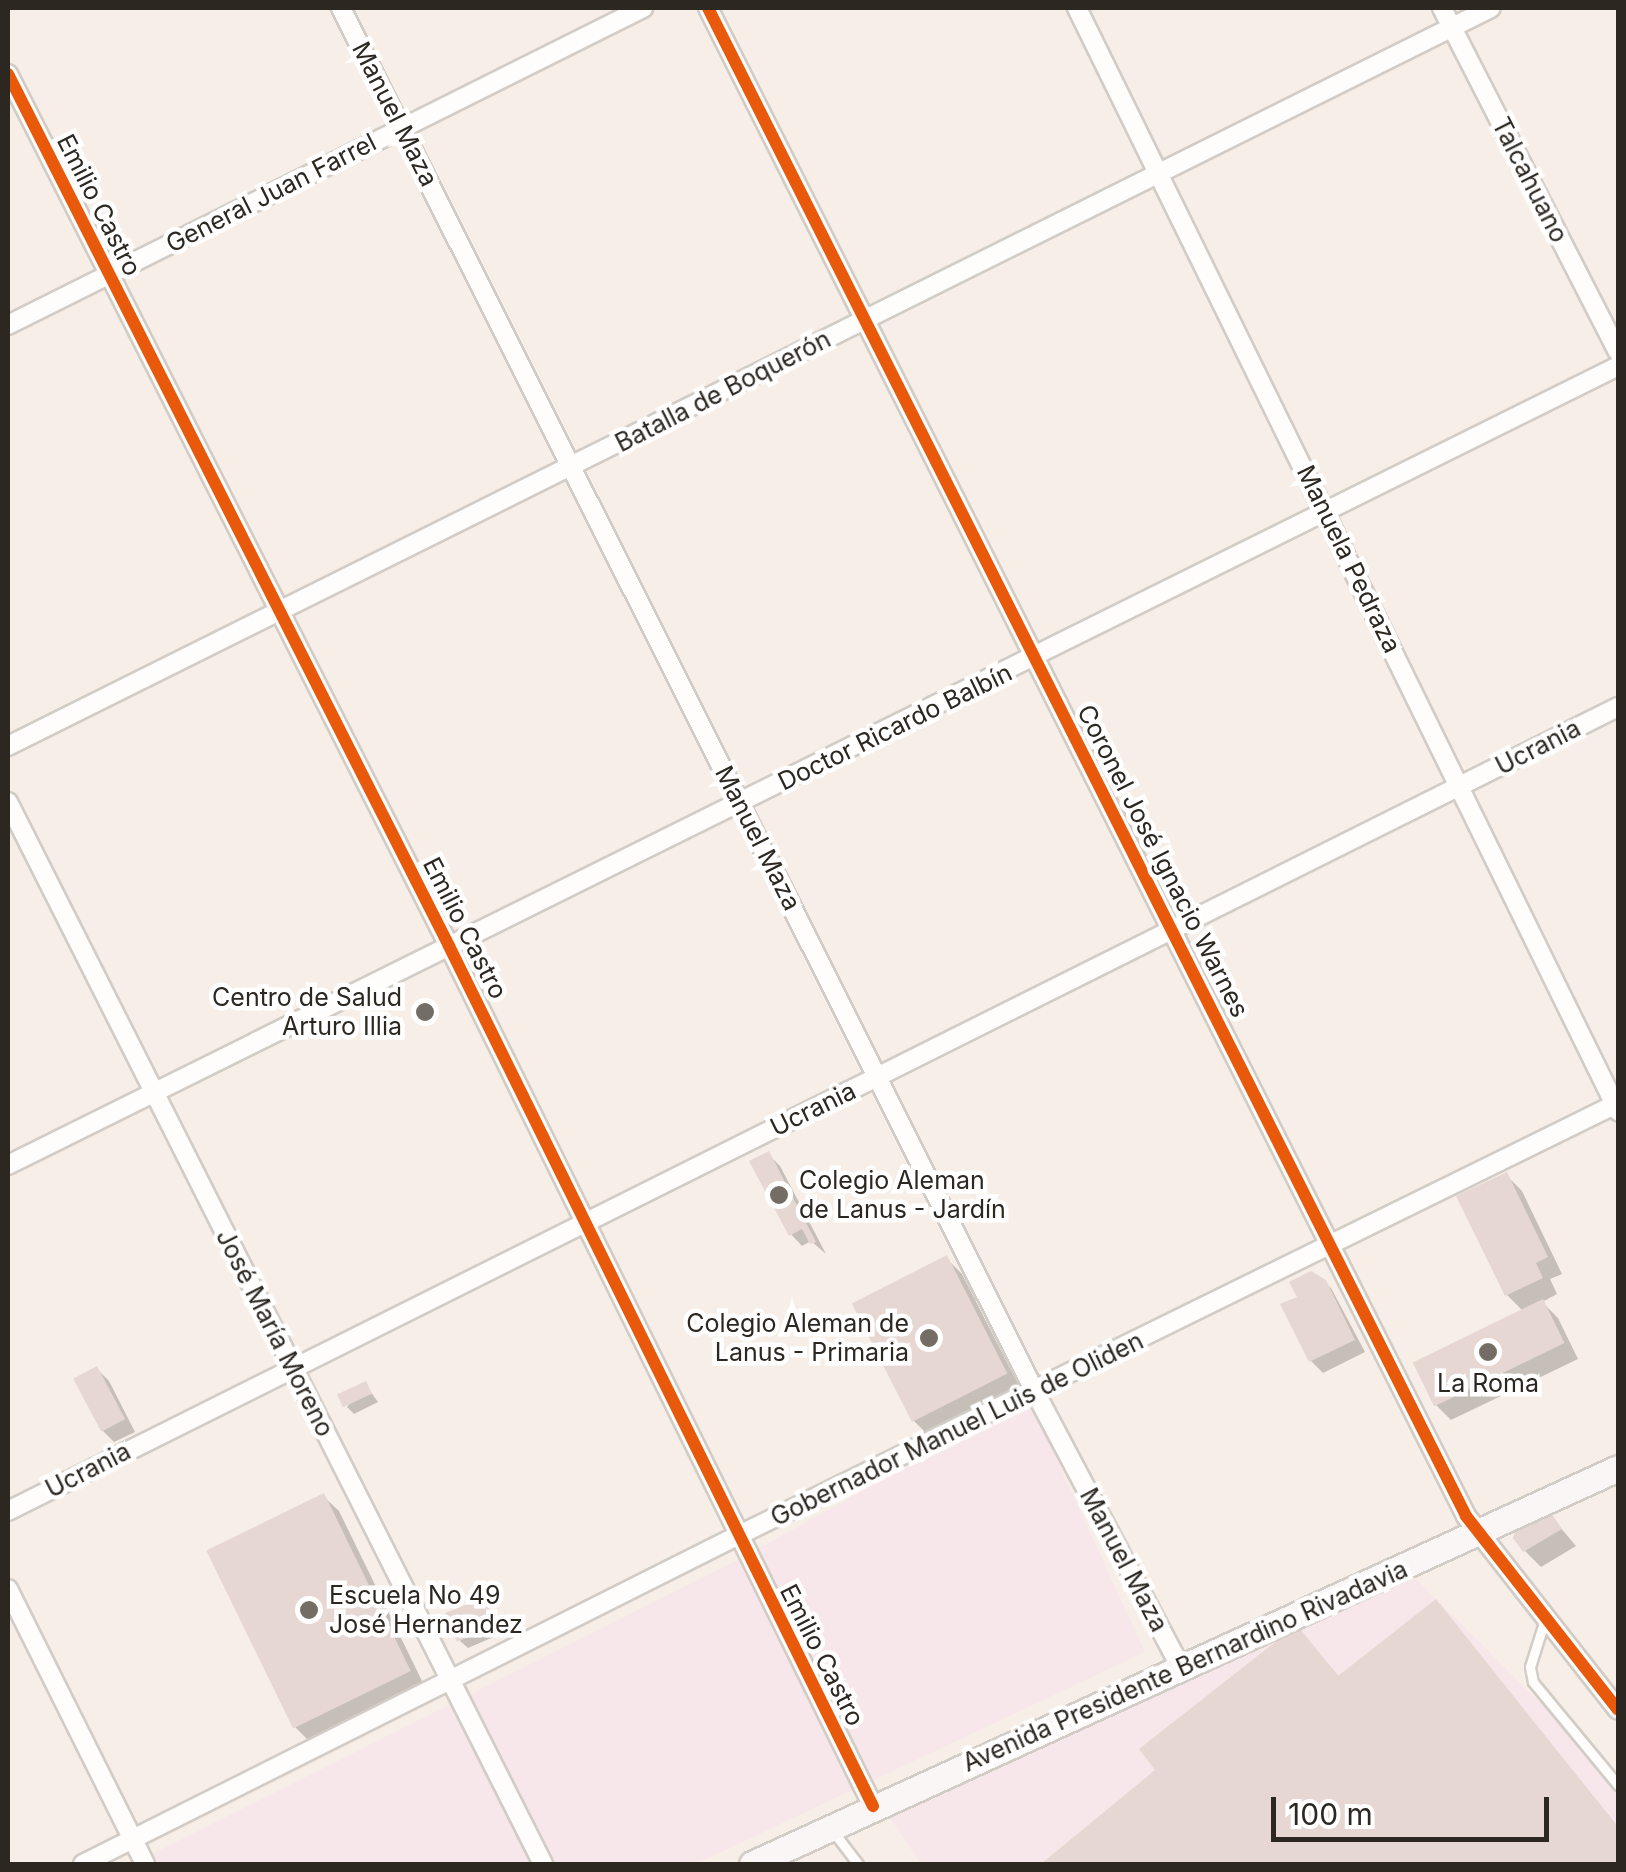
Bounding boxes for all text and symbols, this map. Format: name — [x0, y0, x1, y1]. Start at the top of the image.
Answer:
street label: Manuel Maza — [346, 37, 444, 191]
street label: Talcahuano — [1486, 112, 1574, 248]
street label: General Juan Farrel — [161, 127, 381, 259]
street label: Emilio Castro — [51, 129, 147, 281]
street label: Batalla de Boquerón — [610, 324, 836, 458]
street label: Manuela Pedraza — [1291, 460, 1407, 658]
street label: Doctor Ricardo Balbín — [773, 657, 1017, 797]
street label: Coronel José Ignacio Warnes — [1071, 700, 1255, 1022]
street label: Ucrania — [1491, 713, 1585, 781]
street label: Manuel Maza — [709, 761, 807, 915]
street label: Emilio Castro — [417, 852, 513, 1004]
place label: Centro de Salud Arturo Illia — [212, 983, 402, 1042]
marker: Centro de Salud Arturo Illia — [412, 999, 438, 1025]
street label: Ucrania — [765, 1076, 861, 1142]
place label: Colegio Aleman de Lanus - Jardín — [799, 1166, 1006, 1225]
marker: Colegio Aleman de Lanus - Jardín — [768, 1184, 790, 1206]
street label: José María Moreno — [210, 1224, 340, 1442]
place label: Colegio Aleman de Lanus - Primaria — [686, 1309, 909, 1368]
street label: Gobernador Manuel Luis de Oliden — [766, 1325, 1148, 1533]
marker: Colegio Aleman de Lanus - Primaria — [918, 1327, 940, 1349]
marker: La Roma — [1477, 1341, 1499, 1363]
place label: La Roma — [1437, 1368, 1539, 1398]
street label: Ucrania — [41, 1436, 135, 1504]
street label: Manuel Maza — [1074, 1483, 1174, 1637]
street label: Avenida Presidente Bernardino Rivadavia — [958, 1554, 1412, 1778]
street label: Emilio Castro — [774, 1579, 870, 1731]
place label: Escuela No 49 José Hernandez — [329, 1581, 523, 1640]
marker: Escuela No 49 José Hernandez — [298, 1599, 320, 1621]
scale bar — [1276, 1777, 1554, 1839]
text: 100 m — [1288, 1796, 1373, 1832]

